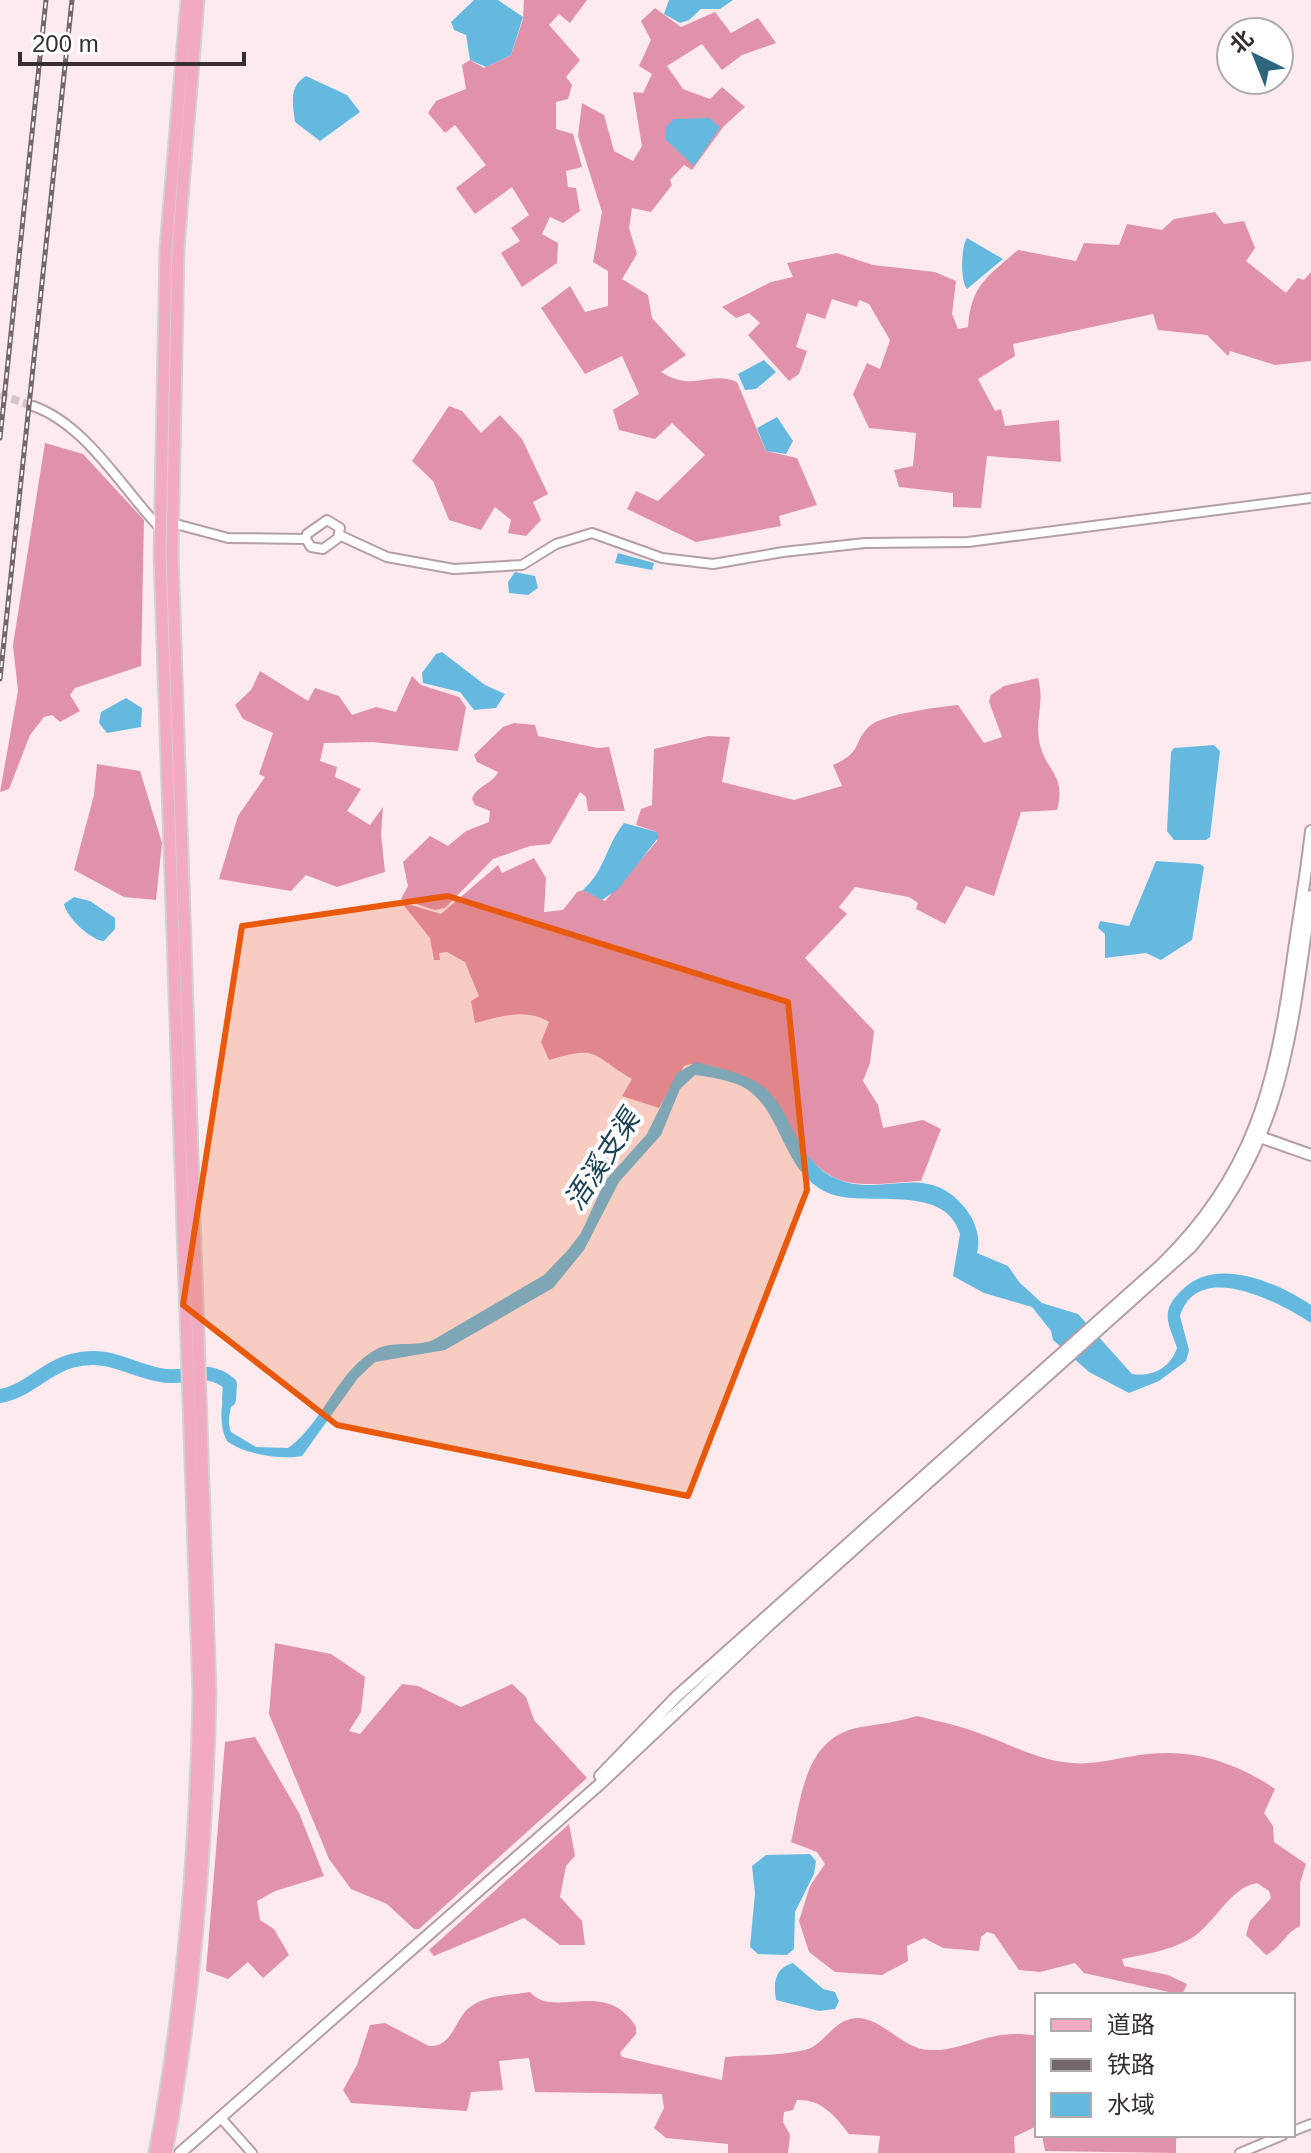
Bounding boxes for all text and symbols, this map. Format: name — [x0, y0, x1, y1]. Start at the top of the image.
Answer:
scale bar — [20, 16, 244, 66]
north arrow — [1215, 16, 1295, 96]
text: 北 — [1225, 25, 1258, 58]
text: 200 m — [32, 30, 99, 57]
water label: 浯溪支渠 — [558, 1101, 648, 1215]
legend — [1035, 1993, 1295, 2137]
text: 道路 — [1107, 2011, 1155, 2038]
text: 铁路 — [1107, 2051, 1155, 2078]
text: 水域 — [1107, 2091, 1155, 2118]

